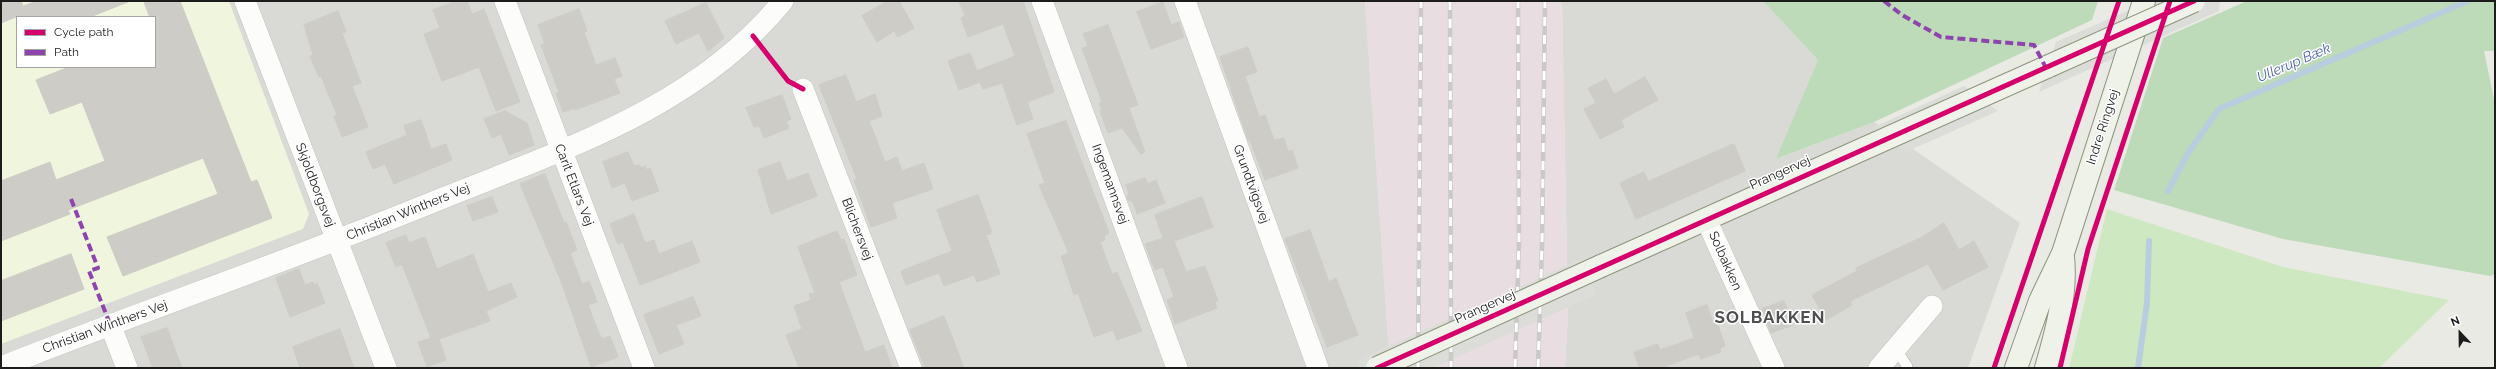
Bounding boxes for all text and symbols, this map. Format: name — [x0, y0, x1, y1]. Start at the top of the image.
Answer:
legend — [16, 16, 156, 68]
text: Cycle path — [54, 25, 113, 39]
water label: Ullerup Bæk — [2255, 40, 2333, 86]
text: Path — [54, 45, 79, 59]
street label: Indre Ringvej — [2083, 87, 2123, 167]
street label: Skjoldborgsvej — [292, 141, 338, 229]
street label: Carit Etlars Vej — [551, 142, 597, 228]
street label: Ingemannsvej — [1088, 142, 1132, 226]
street label: Grundtvigsvej — [1230, 142, 1272, 226]
street label: Prangervej — [1747, 153, 1813, 193]
street label: Christian Winthers Vej — [344, 180, 472, 244]
street label: Blichersvej — [838, 196, 876, 262]
street label: Solbakken — [1705, 229, 1745, 293]
street label: Prangervej — [1452, 287, 1518, 327]
street label: Christian Winthers Vej — [41, 297, 169, 357]
district label: SOLBAKKEN — [1715, 308, 1825, 328]
north arrow — [2440, 313, 2480, 353]
text: N — [2449, 314, 2462, 329]

